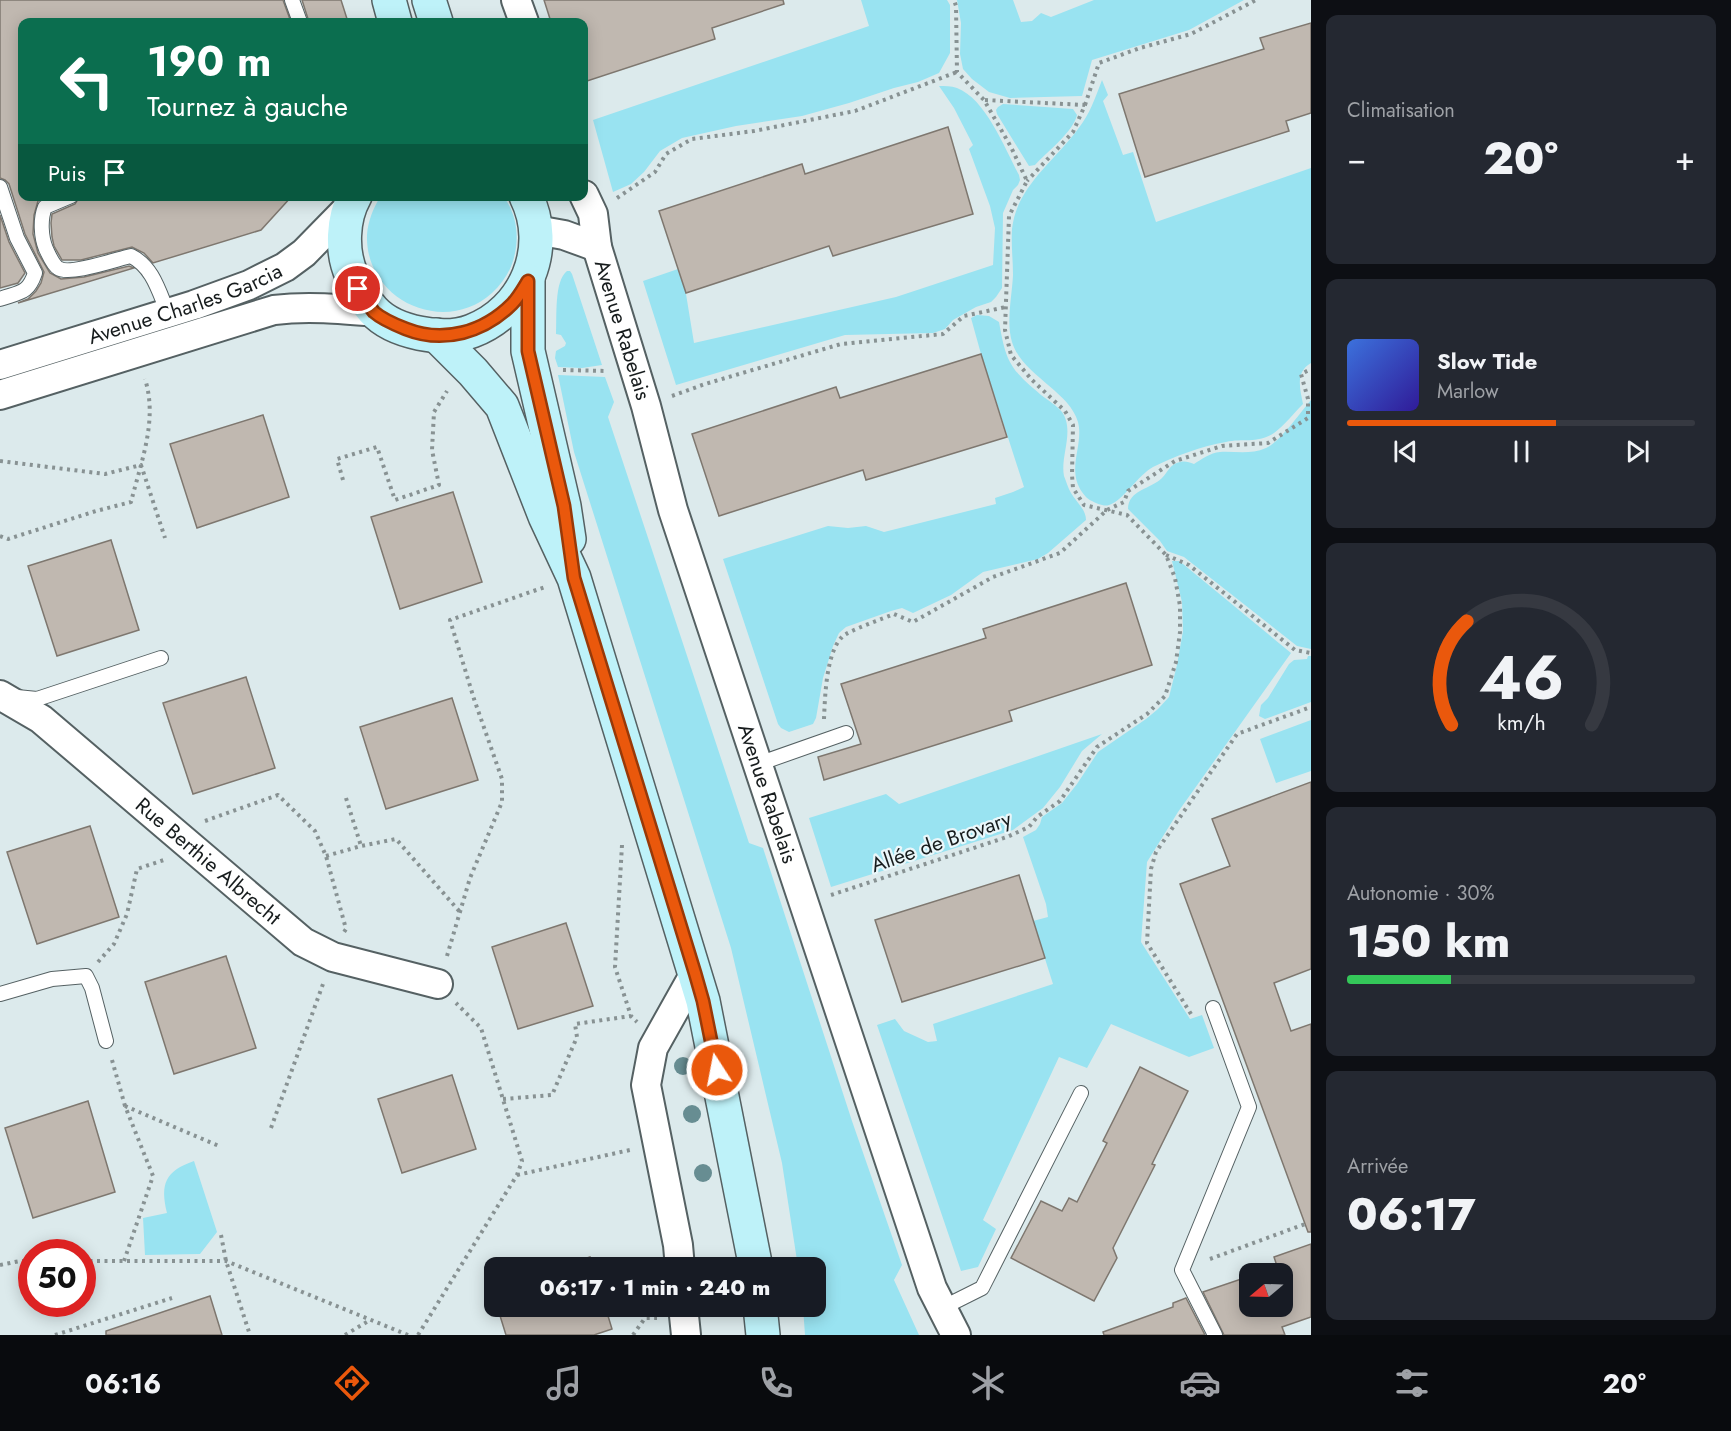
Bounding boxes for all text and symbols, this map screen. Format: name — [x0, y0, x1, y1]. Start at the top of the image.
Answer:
text: 190 m — [147, 31, 271, 92]
icon: left — [48, 42, 126, 120]
text: Tournez à gauche — [147, 87, 348, 126]
text: Climatisation — [1347, 96, 1455, 125]
text: 20° — [1483, 126, 1558, 191]
text: − — [1347, 135, 1366, 182]
text: + — [1675, 135, 1695, 182]
icon: arrive — [98, 156, 131, 189]
text: Puis — [48, 157, 86, 189]
street label: Avenue Charles Garcia — [84, 256, 287, 352]
street label: Avenue Rabelais — [587, 256, 658, 404]
pin — [332, 263, 383, 314]
icon: arrive — [341, 272, 374, 305]
text: Slow Tide — [1437, 345, 1537, 377]
text: Marlow — [1437, 377, 1499, 406]
icon: previous — [1389, 435, 1422, 468]
icon: pause — [1505, 435, 1538, 468]
icon: next — [1621, 435, 1654, 468]
text: 46 — [1478, 632, 1564, 722]
text: km/h — [1497, 707, 1545, 738]
street label: Avenue Rabelais — [730, 720, 805, 867]
street label: Rue Berthie Albrecht — [129, 791, 288, 932]
street label: Allée de Brovary — [867, 804, 1016, 880]
text: Autonomie · 30% — [1347, 879, 1494, 908]
text: 150 km — [1347, 909, 1510, 974]
position arrow — [685, 1038, 749, 1102]
text: Arrivée — [1347, 1152, 1408, 1181]
text: 06:17 — [1347, 1182, 1476, 1247]
speed limit sign: 50 — [18, 1239, 96, 1317]
north arrow — [1239, 1263, 1293, 1317]
map controls — [1239, 1263, 1293, 1317]
text: 06:17 · 1 min · 240 m — [540, 1271, 770, 1303]
icon: directions — [331, 1362, 373, 1404]
icon: music — [543, 1362, 585, 1404]
icon: phone — [755, 1362, 797, 1404]
icon: climate — [967, 1362, 1009, 1404]
icon: car — [1179, 1362, 1221, 1404]
icon: filters — [1391, 1362, 1433, 1404]
text: 06:16 — [85, 1364, 161, 1403]
text: 20° — [1602, 1364, 1646, 1403]

